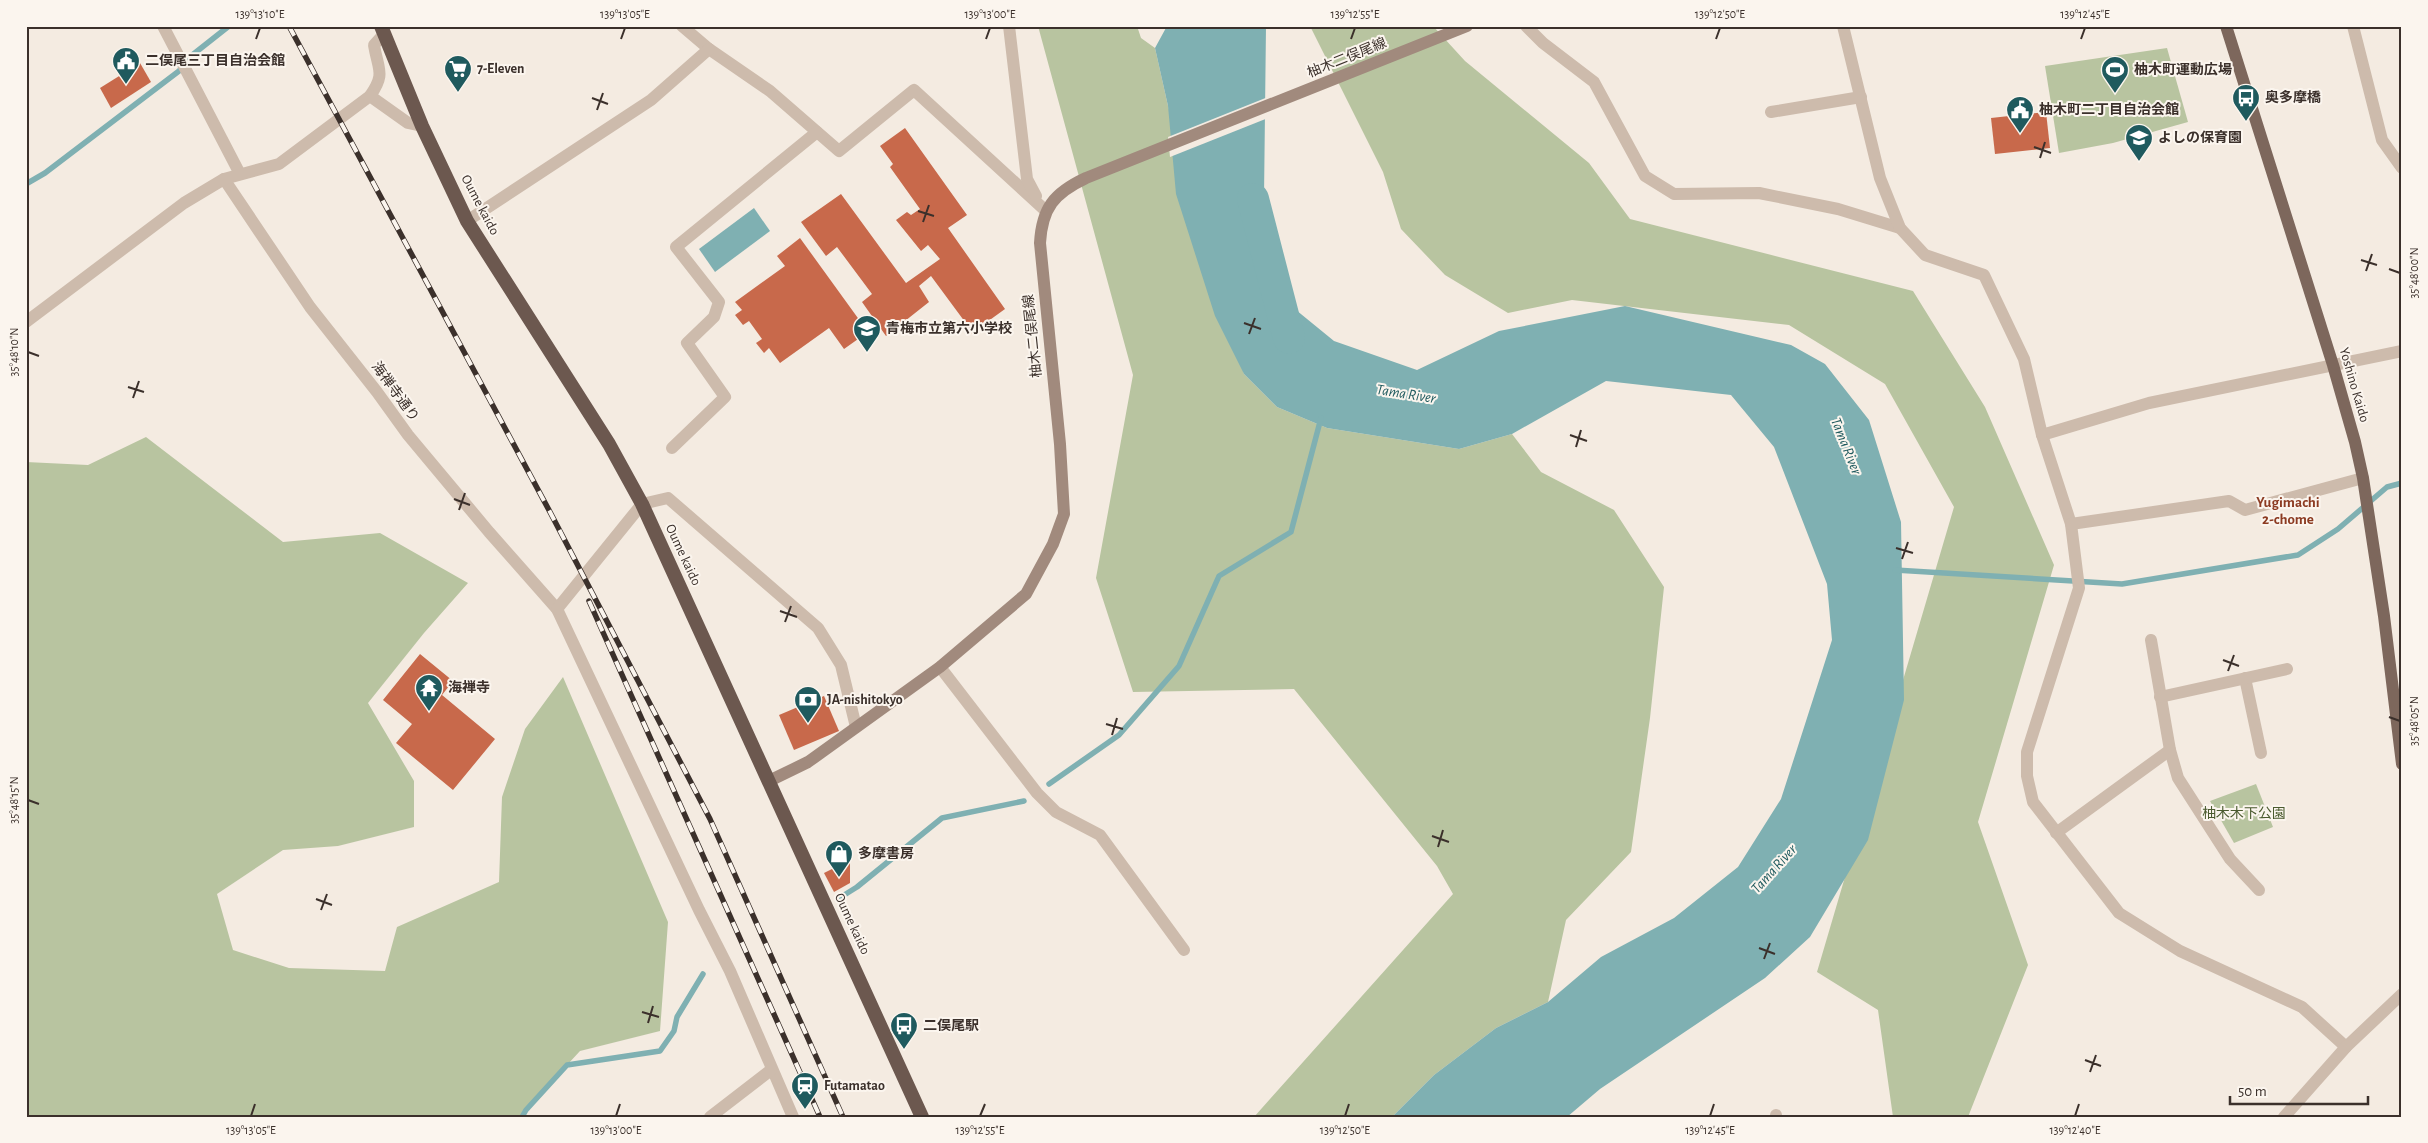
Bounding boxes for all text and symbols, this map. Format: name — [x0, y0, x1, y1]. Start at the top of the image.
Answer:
text: 139°13'10"E — [236, 8, 285, 20]
text: 139°13'05"E — [600, 8, 650, 20]
text: 139°13'00"E — [964, 8, 1016, 20]
text: 139°12'55"E — [1331, 8, 1380, 20]
text: 139°12'50"E — [1695, 8, 1745, 20]
text: 139°12'45"E — [2060, 8, 2110, 20]
street label: 柚木二俣尾線 — [1305, 34, 1389, 80]
public building icon: 二俣尾三丁目自治会館 — [111, 46, 141, 85]
place label: 二俣尾三丁目自治会館 — [145, 52, 285, 68]
supermarket icon: 7-Eleven — [443, 54, 473, 93]
sports icon: 柚木町運動広場 — [2100, 55, 2130, 94]
place label: 柚木町運動広場 — [2134, 61, 2232, 77]
place label: 7-Eleven — [477, 62, 525, 76]
bus stop icon: 奥多摩橋 — [2231, 83, 2261, 122]
place label: 奥多摩橋 — [2265, 89, 2321, 105]
public building icon: 柚木町二丁目自治会館 — [2005, 95, 2035, 134]
place label: 柚木町二丁目自治会館 — [2039, 101, 2179, 117]
school or university icon: よしの保育園 — [2124, 123, 2154, 162]
place label: よしの保育園 — [2158, 130, 2242, 145]
street label: Oume kaido — [458, 173, 502, 238]
text: 35°48'00"N — [2408, 247, 2420, 299]
street label: 柚木二俣尾線 — [1020, 293, 1044, 379]
school or university icon: 青梅市立第六小学校 — [852, 314, 882, 353]
place label: 青梅市立第六小学校 — [886, 320, 1012, 336]
text: 35°48'10"N — [8, 328, 20, 376]
street label: Yoshino Kaido — [2337, 346, 2371, 424]
street label: 海禅寺通り — [369, 359, 422, 424]
water label: Tama River — [1375, 382, 1438, 406]
water label: Tama River — [1828, 415, 1865, 478]
district label: Yugimachi 2-chome — [2256, 495, 2320, 527]
street label: Oume kaido — [663, 522, 703, 588]
temple icon: 海禅寺 — [414, 673, 444, 712]
place label: 海禅寺 — [448, 680, 490, 695]
bank icon: JA-nishitokyo — [793, 685, 823, 724]
place label: JA-nishitokyo — [827, 693, 903, 707]
text: 35°48'05"N — [2408, 696, 2420, 746]
text: 35°48'15"N — [8, 776, 20, 824]
park label: 柚木木下公園 — [2202, 805, 2286, 821]
shop icon: 多摩書房 — [824, 839, 854, 878]
water label: Tama River — [1748, 841, 1800, 896]
place label: 多摩書房 — [858, 845, 914, 861]
street label: Oume kaido — [832, 891, 872, 957]
bus stop icon: 二俣尾駅 — [889, 1011, 919, 1050]
place label: 二俣尾駅 — [923, 1018, 979, 1033]
station icon: Futamatao — [790, 1071, 820, 1110]
scale bar — [2230, 1073, 2368, 1105]
place label: Futamatao — [824, 1079, 885, 1093]
text: 50 m — [2238, 1084, 2267, 1099]
text: 139°13'05"E — [226, 1124, 276, 1136]
text: 139°13'00"E — [590, 1124, 642, 1136]
text: 139°12'55"E — [956, 1124, 1005, 1136]
text: 139°12'50"E — [1320, 1124, 1370, 1136]
text: 139°12'45"E — [1685, 1124, 1735, 1136]
text: 139°12'40"E — [2049, 1124, 2101, 1136]

